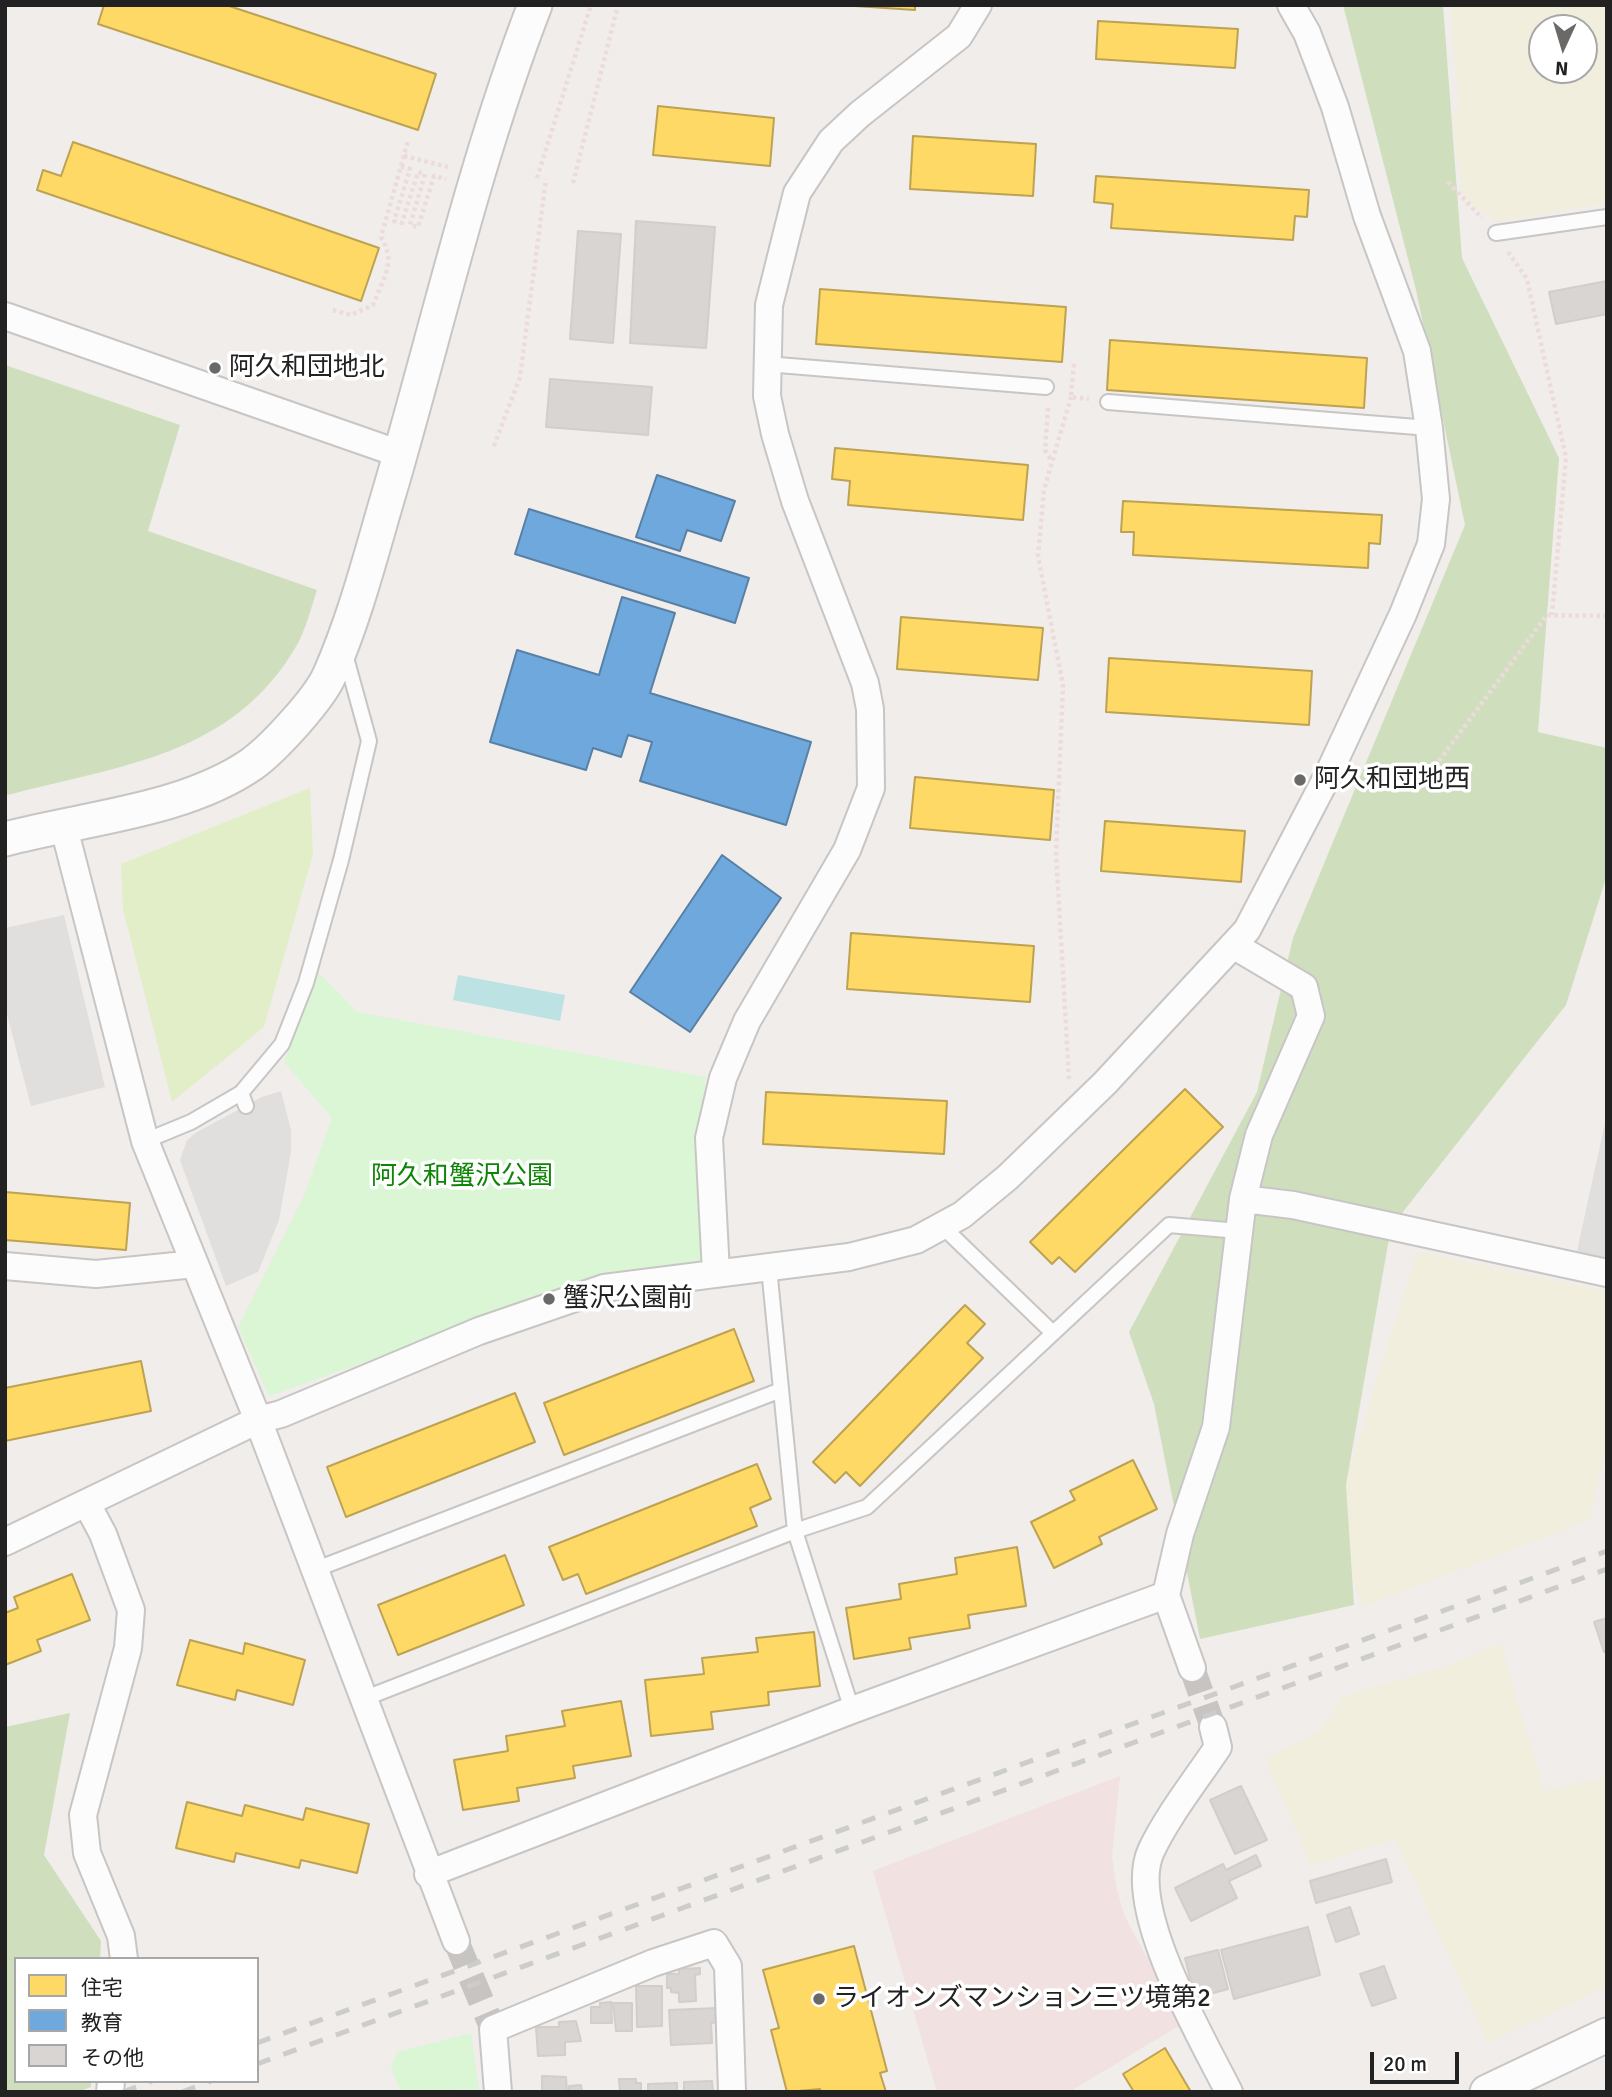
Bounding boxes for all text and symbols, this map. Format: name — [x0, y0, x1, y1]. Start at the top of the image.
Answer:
north arrow — [1528, 14, 1598, 84]
text: N — [1554, 56, 1569, 80]
place label: 阿久和団地北 — [229, 352, 385, 384]
marker: 阿久和団地北 — [207, 360, 223, 376]
place label: 阿久和団地西 — [1314, 764, 1470, 796]
marker: 阿久和団地西 — [1292, 772, 1308, 788]
park label: 阿久和蟹沢公園 — [371, 1161, 553, 1193]
place label: 蟹沢公園前 — [563, 1283, 693, 1315]
marker: 蟹沢公園前 — [541, 1291, 557, 1307]
legend — [14, 1957, 259, 2083]
text: 住宅 — [81, 1975, 123, 2001]
place label: ライオンズマンション三ツ境第2 — [833, 1983, 1211, 2015]
marker: ライオンズマンション三ツ境第2 — [811, 1991, 827, 2007]
text: 教育 — [81, 2010, 123, 2036]
scale bar — [1374, 2038, 1463, 2082]
text: その他 — [81, 2045, 144, 2071]
text: 20 m — [1383, 2051, 1427, 2077]

